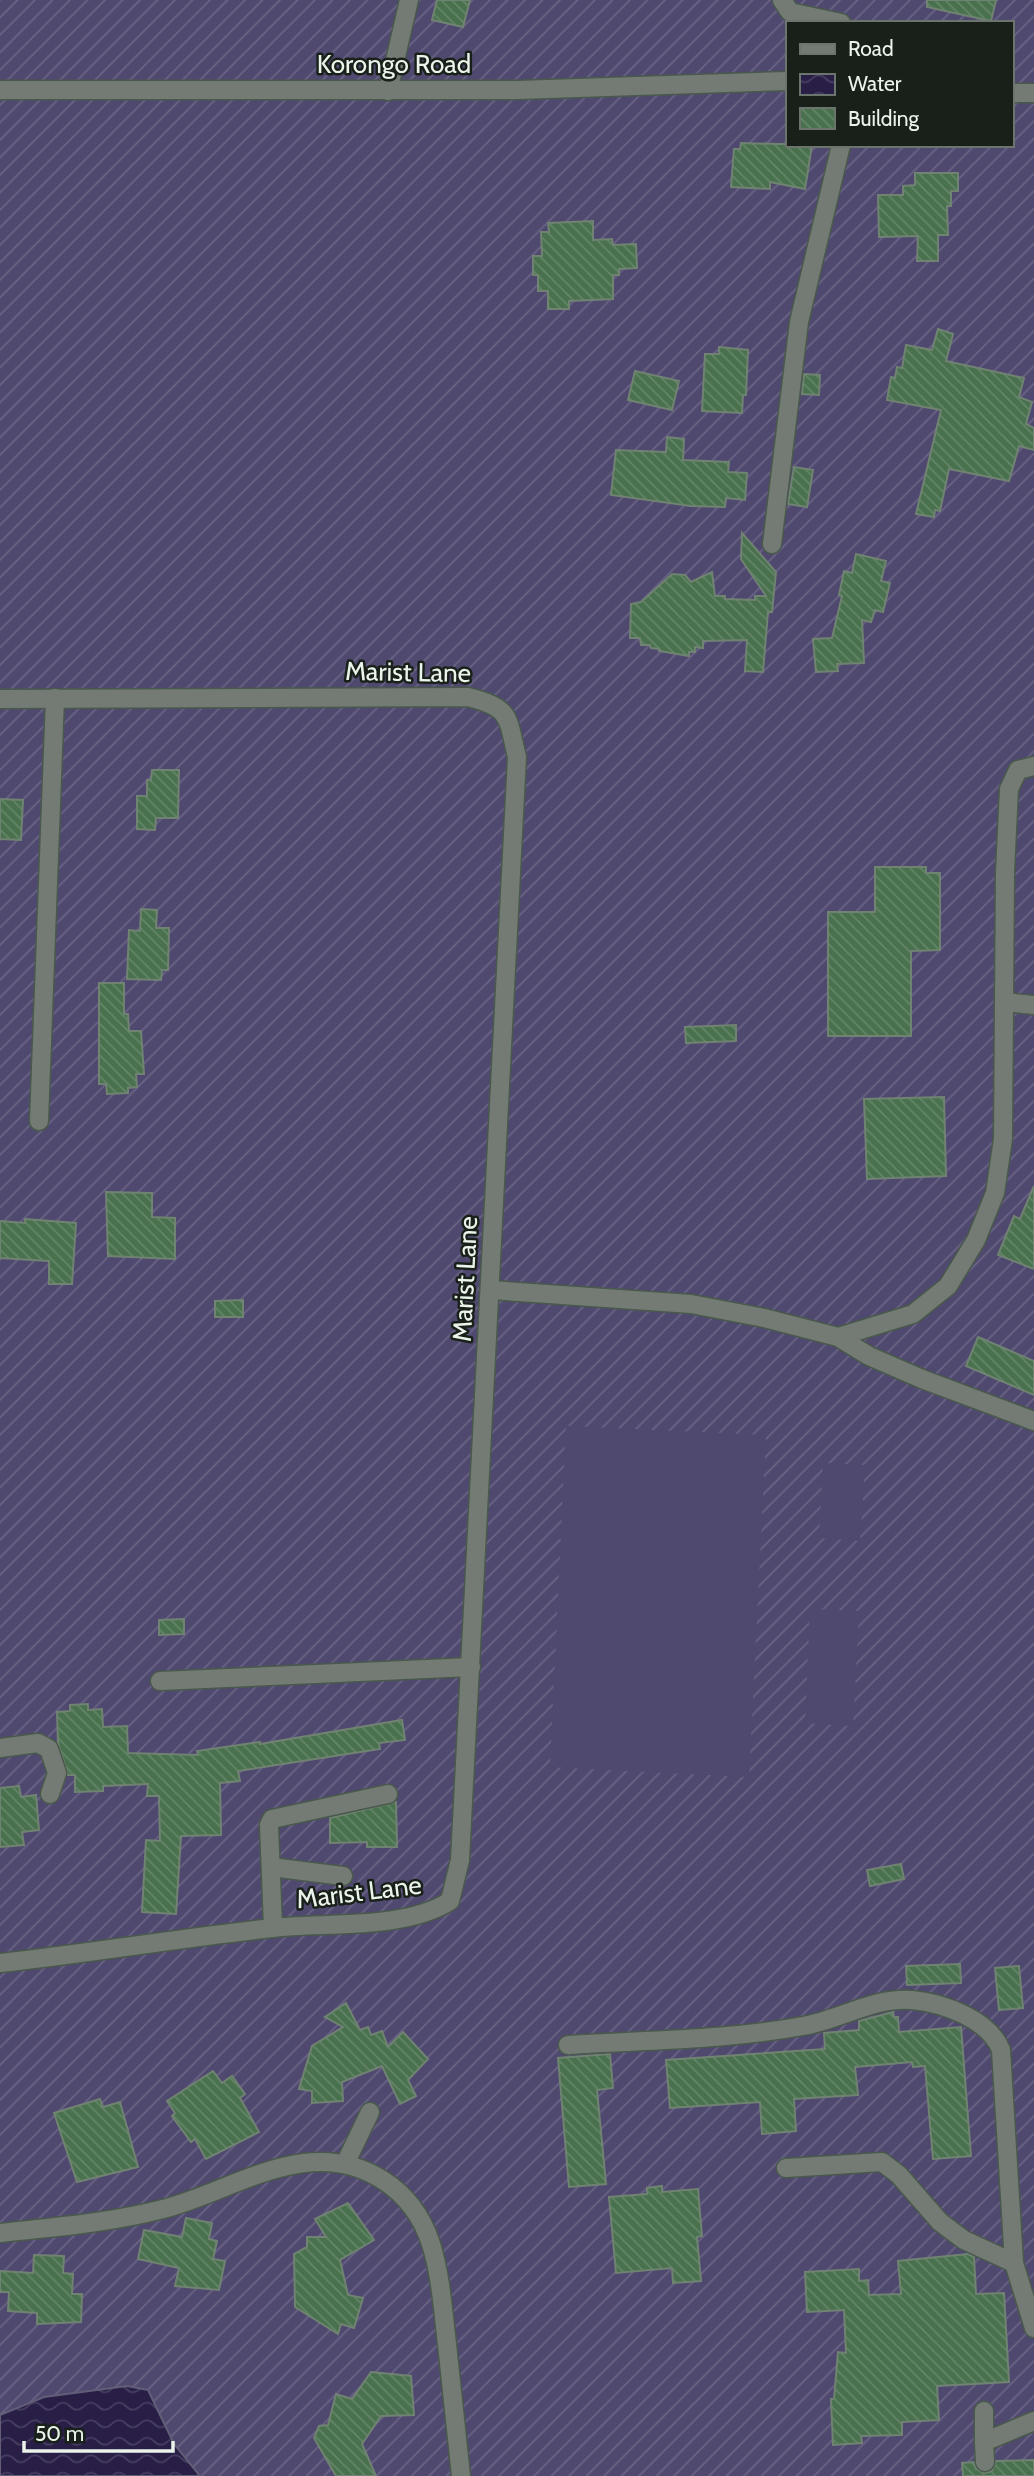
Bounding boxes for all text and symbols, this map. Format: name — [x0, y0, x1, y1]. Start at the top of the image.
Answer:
legend — [786, 21, 1013, 147]
text: Road — [848, 36, 894, 61]
street label: Korongo Road — [317, 48, 471, 80]
text: Water — [848, 71, 902, 96]
text: Building — [848, 106, 920, 131]
street label: Marist Lane — [345, 655, 471, 689]
street label: Marist Lane — [446, 1215, 484, 1343]
street label: Marist Lane — [295, 1868, 423, 1916]
scale bar — [24, 2410, 173, 2454]
text: 50 m — [35, 2421, 84, 2446]

